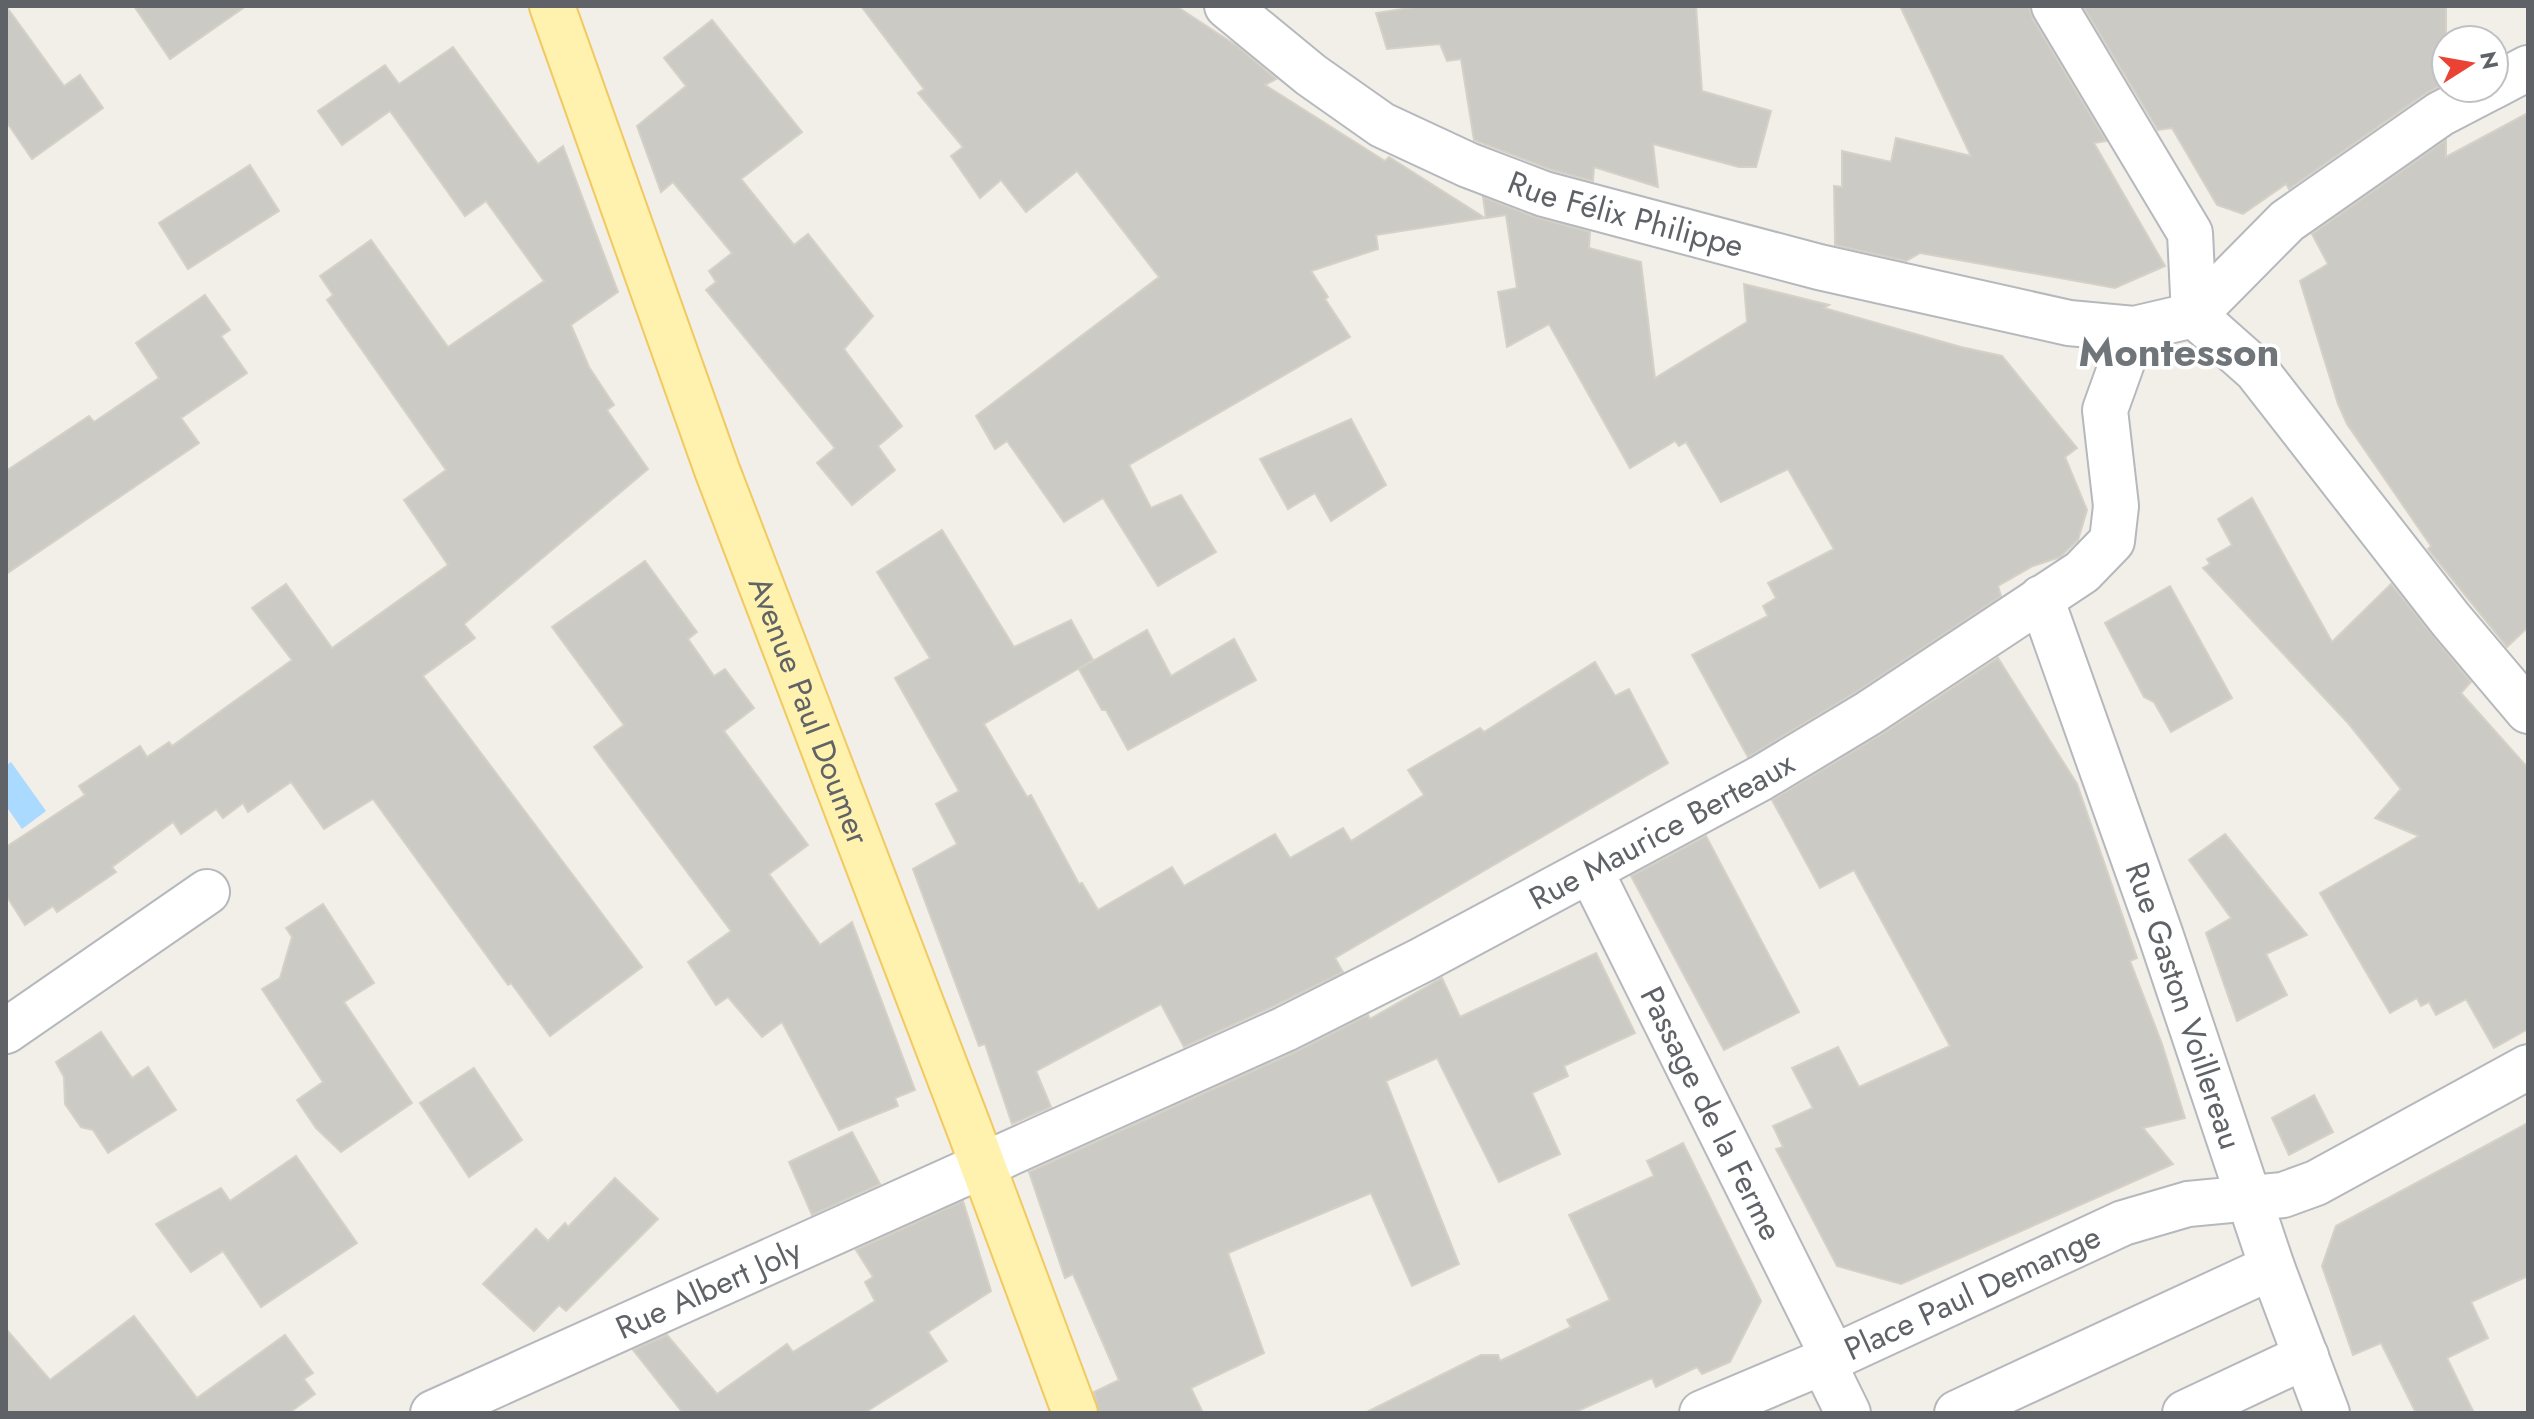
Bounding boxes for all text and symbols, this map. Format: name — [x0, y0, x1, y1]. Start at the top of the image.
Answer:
north arrow — [2430, 24, 2510, 104]
text: N — [2472, 49, 2507, 72]
street label: Rue Félix Philippe — [1501, 159, 1749, 269]
district label: Montesson — [2079, 323, 2279, 381]
street label: Avenue Paul Doumer — [737, 570, 881, 851]
street label: Rue Maurice Berteaux — [1521, 740, 1803, 921]
street label: Rue Gaston Voillereau — [2114, 856, 2254, 1155]
street label: Passage de la Ferme — [1629, 979, 1794, 1248]
street label: Place Paul Demange — [1837, 1214, 2108, 1372]
street label: Rue Albert Joly — [608, 1227, 809, 1351]

